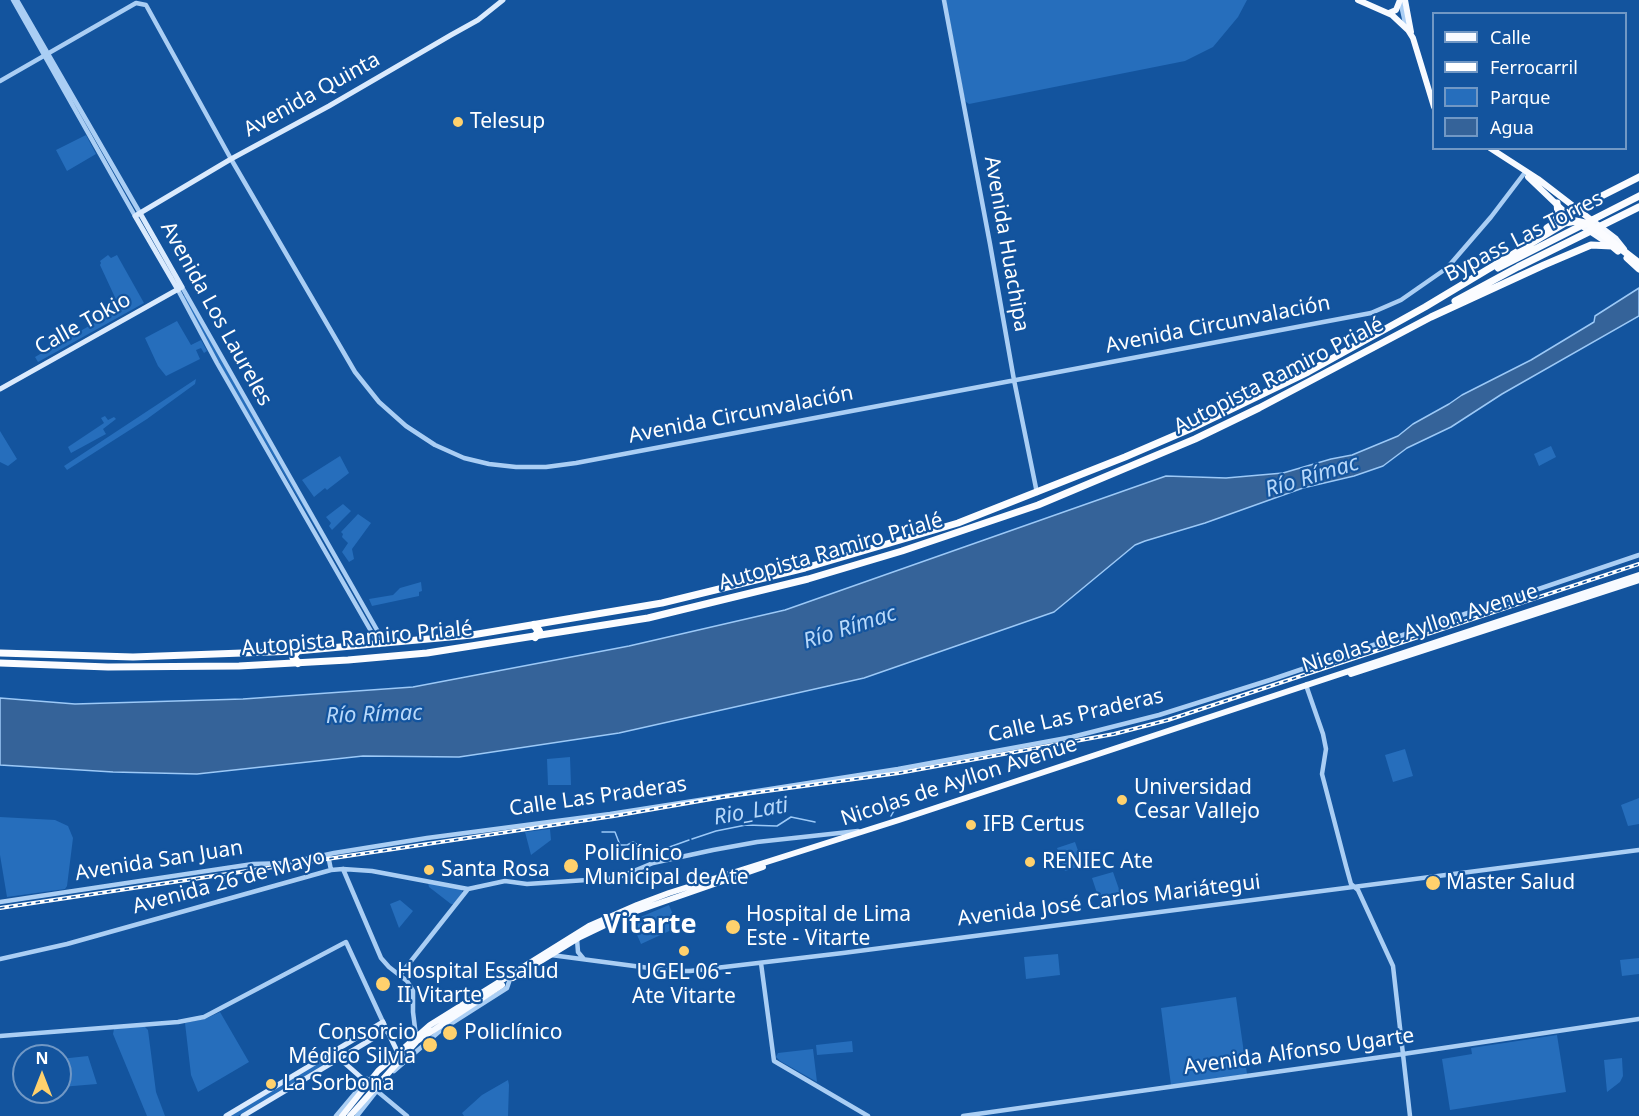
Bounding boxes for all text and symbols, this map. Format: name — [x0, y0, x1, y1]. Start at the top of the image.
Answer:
legend — [1432, 12, 1627, 150]
text: Calle — [1490, 25, 1531, 49]
street label: Avenida Quinta — [240, 47, 384, 143]
text: Ferrocarril — [1490, 55, 1578, 79]
text: Parque — [1490, 85, 1550, 109]
place label: Telesup — [470, 109, 545, 135]
marker: Telesup — [451, 115, 465, 129]
text: Agua — [1490, 115, 1534, 139]
street label: Avenida Huachipa — [978, 154, 1034, 334]
street label: Bypass Las Torres — [1440, 186, 1608, 288]
street label: Avenida Los Laureles — [155, 217, 277, 411]
street label: Calle Tokio — [31, 287, 135, 361]
street label: Avenida Circunvalación — [1104, 291, 1332, 359]
street label: Autopista Ramiro Prialé — [1170, 312, 1388, 440]
street label: Avenida Circunvalación — [627, 381, 855, 449]
water label: Río Rímac — [1262, 450, 1362, 504]
street label: Autopista Ramiro Prialé — [716, 508, 946, 596]
street label: Nicolas de Ayllon Avenue — [1299, 579, 1541, 679]
water label: Río Rímac — [800, 601, 900, 655]
street label: Autopista Ramiro Prialé — [240, 616, 474, 662]
street label: Calle Las Praderas — [986, 684, 1166, 748]
water label: Río Rímac — [325, 700, 423, 730]
street label: Nicolas de Ayllon Avenue — [838, 732, 1080, 832]
street label: Calle Las Praderas — [508, 772, 688, 822]
place label: Universidad Cesar Vallejo — [1134, 775, 1260, 825]
water label: Rio_Lati — [712, 792, 790, 832]
marker: Universidad Cesar Vallejo — [1115, 793, 1129, 807]
place label: IFB Certus — [983, 812, 1085, 838]
marker: IFB Certus — [964, 818, 978, 832]
street label: Avenida San Juan — [73, 835, 245, 887]
place label: Policlínico Municipal de Ate — [584, 841, 749, 891]
street label: Avenida 26 de Mayo — [130, 844, 328, 920]
place label: RENIEC Ate — [1042, 849, 1153, 875]
marker: RENIEC Ate — [1023, 855, 1037, 869]
place label: Santa Rosa — [441, 857, 550, 883]
marker: Policlínico Municipal de Ate — [562, 857, 580, 875]
marker: Santa Rosa — [422, 863, 436, 877]
street label: Avenida José Carlos Mariátegui — [956, 870, 1262, 932]
place label: Master Salud — [1446, 870, 1575, 896]
marker: Master Salud — [1424, 874, 1442, 892]
place label: Hospital de Lima Este - Vitarte — [746, 902, 911, 952]
district label: Vitarte — [603, 909, 697, 941]
marker: Hospital de Lima Este - Vitarte — [724, 918, 742, 936]
marker: UGEL 06 - Ate Vitarte — [677, 944, 691, 958]
place label: Hospital Essalud II Vitarte — [397, 959, 559, 1009]
place label: UGEL 06 - Ate Vitarte — [632, 960, 736, 1010]
marker: Hospital Essalud II Vitarte — [374, 975, 392, 993]
place label: Consorcio Médico Silvia — [288, 1020, 416, 1070]
place label: Policlínico — [464, 1020, 562, 1046]
street label: Avenida Alfonso Ugarte — [1182, 1023, 1416, 1081]
marker: Policlínico — [441, 1024, 459, 1042]
marker: Consorcio Médico Silvia — [421, 1036, 439, 1054]
north arrow — [12, 1044, 72, 1104]
text: N — [35, 1047, 49, 1069]
place label: La Sorbona — [283, 1071, 395, 1097]
marker: La Sorbona — [264, 1077, 278, 1091]

